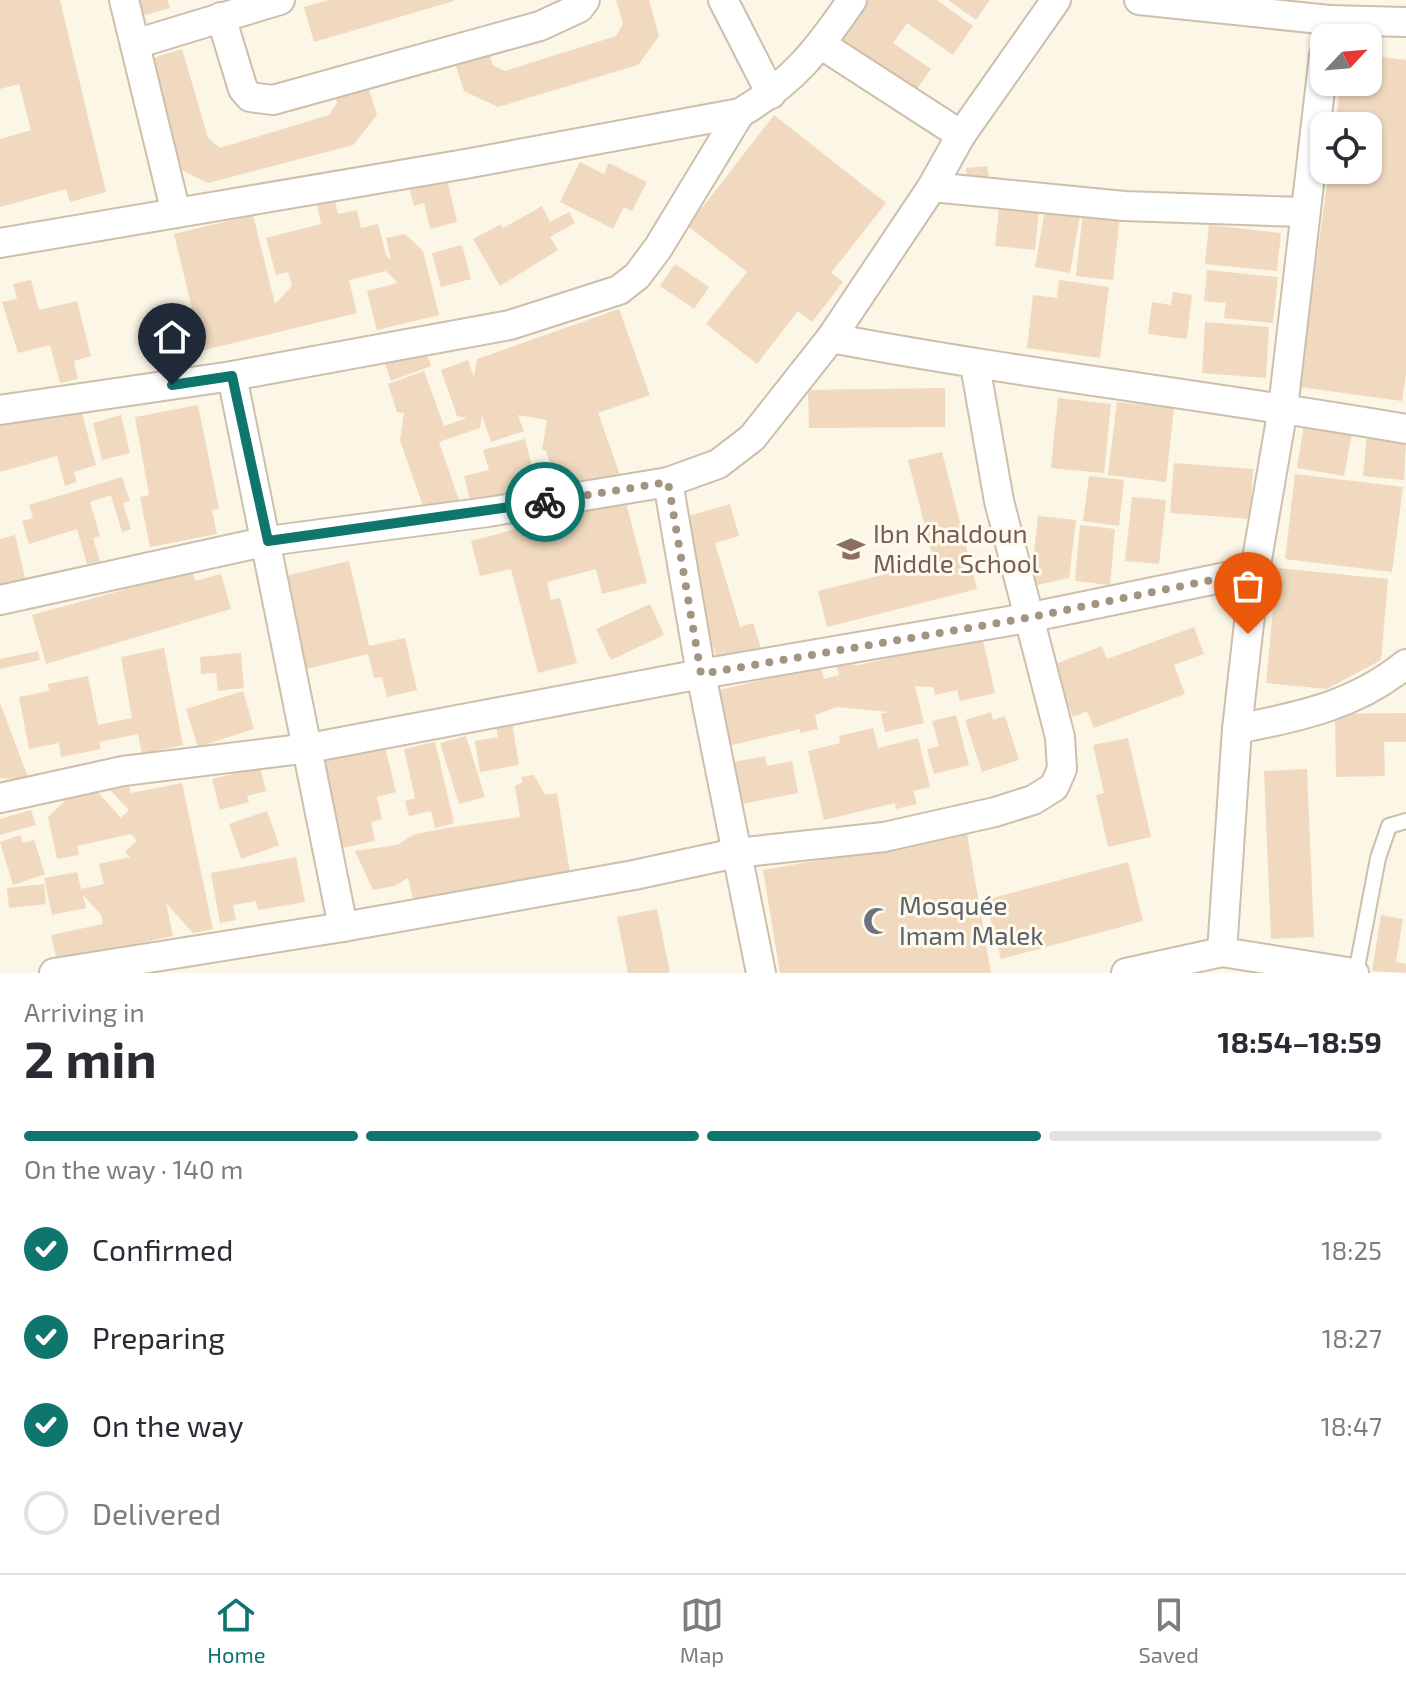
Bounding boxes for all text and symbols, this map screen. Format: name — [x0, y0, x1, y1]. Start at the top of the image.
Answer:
north arrow — [1310, 24, 1382, 96]
map controls — [1310, 24, 1382, 184]
button: locate — [1310, 112, 1382, 184]
pin — [138, 303, 206, 385]
icon: home — [150, 315, 194, 359]
courier — [505, 462, 585, 542]
icon: bike — [523, 480, 567, 524]
place label: Ibn Khaldoun Middle School — [873, 517, 1039, 578]
school or university icon: Ibn Khaldoun Middle School — [836, 534, 866, 564]
pin — [1214, 552, 1282, 634]
icon: bag — [1226, 564, 1270, 608]
place label: Mosquée Imam Malek — [899, 889, 1043, 950]
mosque icon: Mosquée Imam Malek — [862, 906, 892, 936]
text: Arriving in — [24, 996, 145, 1027]
text: 18:54–18:59 — [1218, 1023, 1382, 1059]
text: 2 min — [24, 1026, 157, 1088]
text: On the way · 140 m — [24, 1153, 243, 1184]
icon: check — [24, 1227, 68, 1271]
text: Confirmed — [92, 1231, 233, 1267]
text: 18:25 — [1321, 1234, 1382, 1265]
icon: check — [24, 1315, 68, 1359]
text: Preparing — [92, 1319, 225, 1355]
text: 18:27 — [1322, 1322, 1382, 1353]
icon: check — [24, 1403, 68, 1447]
text: On the way — [92, 1407, 244, 1443]
text: 18:47 — [1320, 1410, 1382, 1441]
text: Delivered — [92, 1495, 221, 1531]
tab: Home — [207, 1593, 265, 1667]
tab: Map — [680, 1593, 724, 1667]
tab: Saved — [1138, 1593, 1199, 1667]

